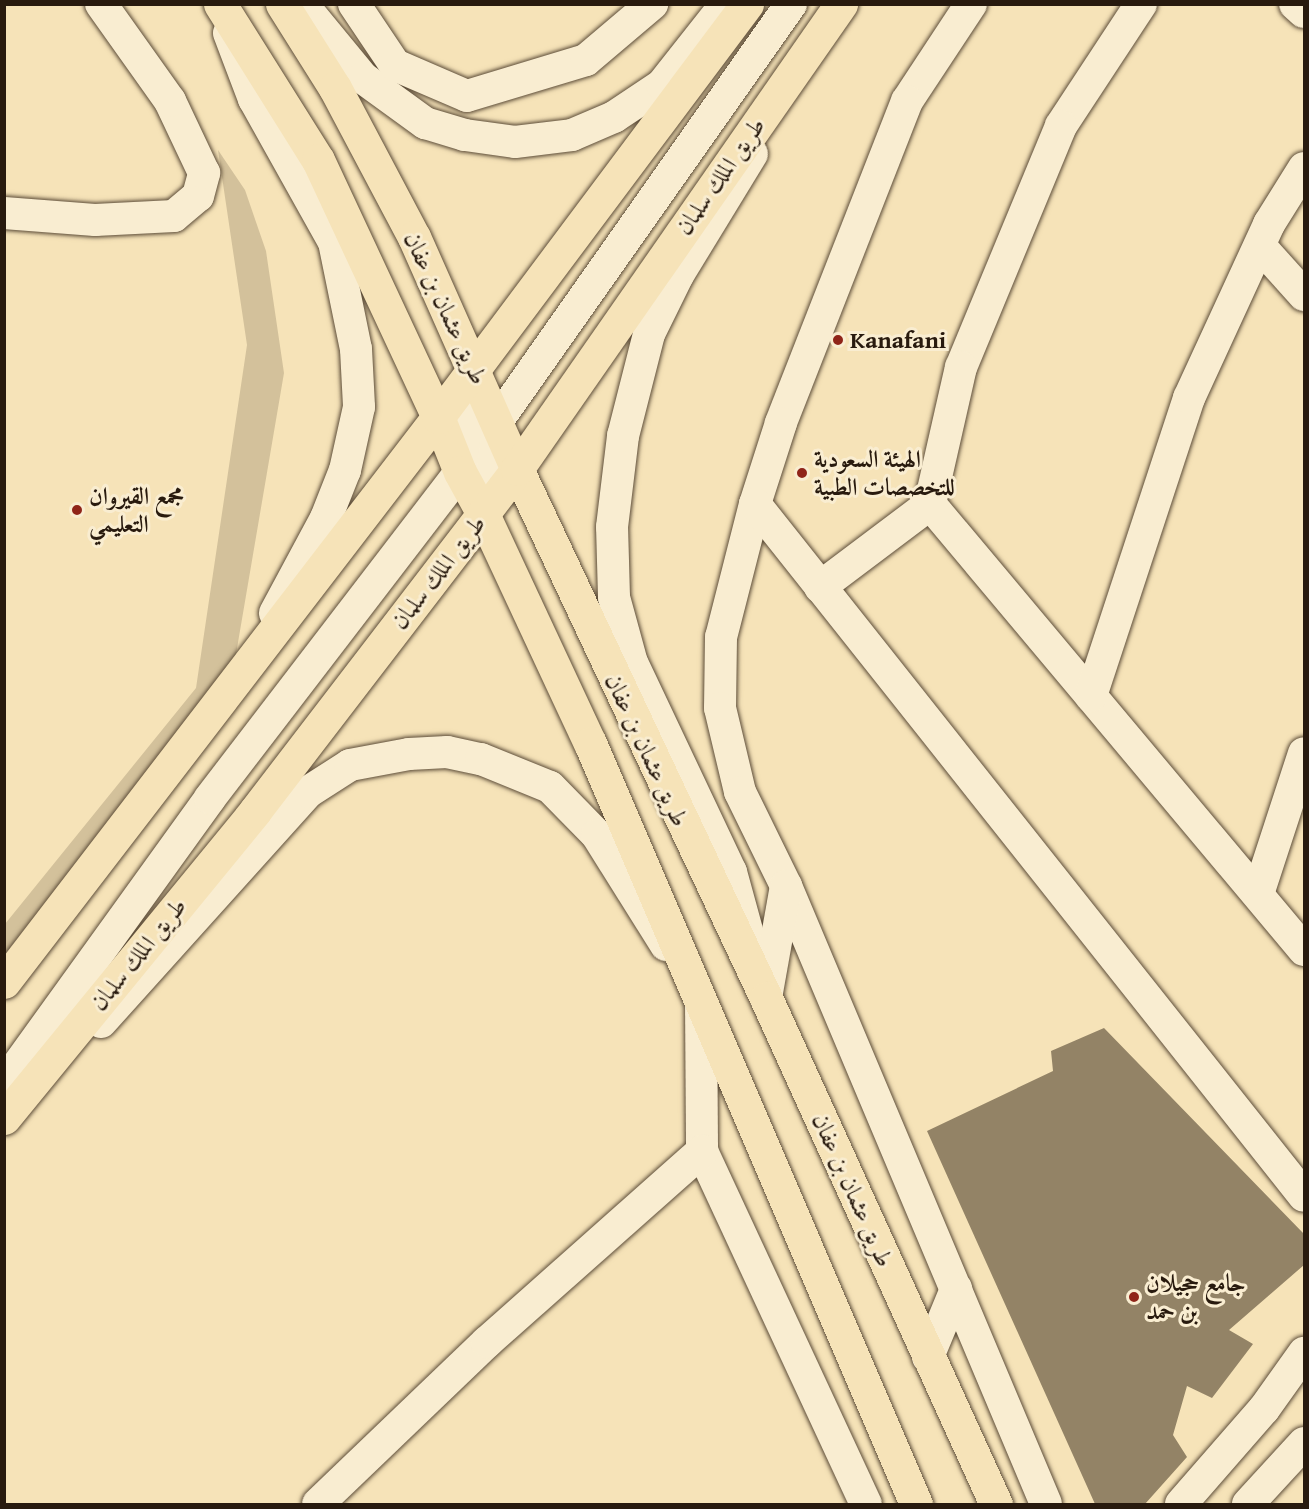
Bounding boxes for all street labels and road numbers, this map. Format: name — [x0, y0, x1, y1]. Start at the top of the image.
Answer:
street label: طريق الملك سلمان — [669, 112, 771, 240]
street label: طريق عثمان بن عفان — [398, 227, 494, 389]
street label: طريق الملك سلمان — [385, 509, 491, 635]
street label: طريق عثمان بن عفان — [599, 669, 695, 831]
street label: طريق الملك سلمان — [84, 892, 192, 1016]
street label: طريق عثمان بن عفان — [806, 1109, 900, 1271]

